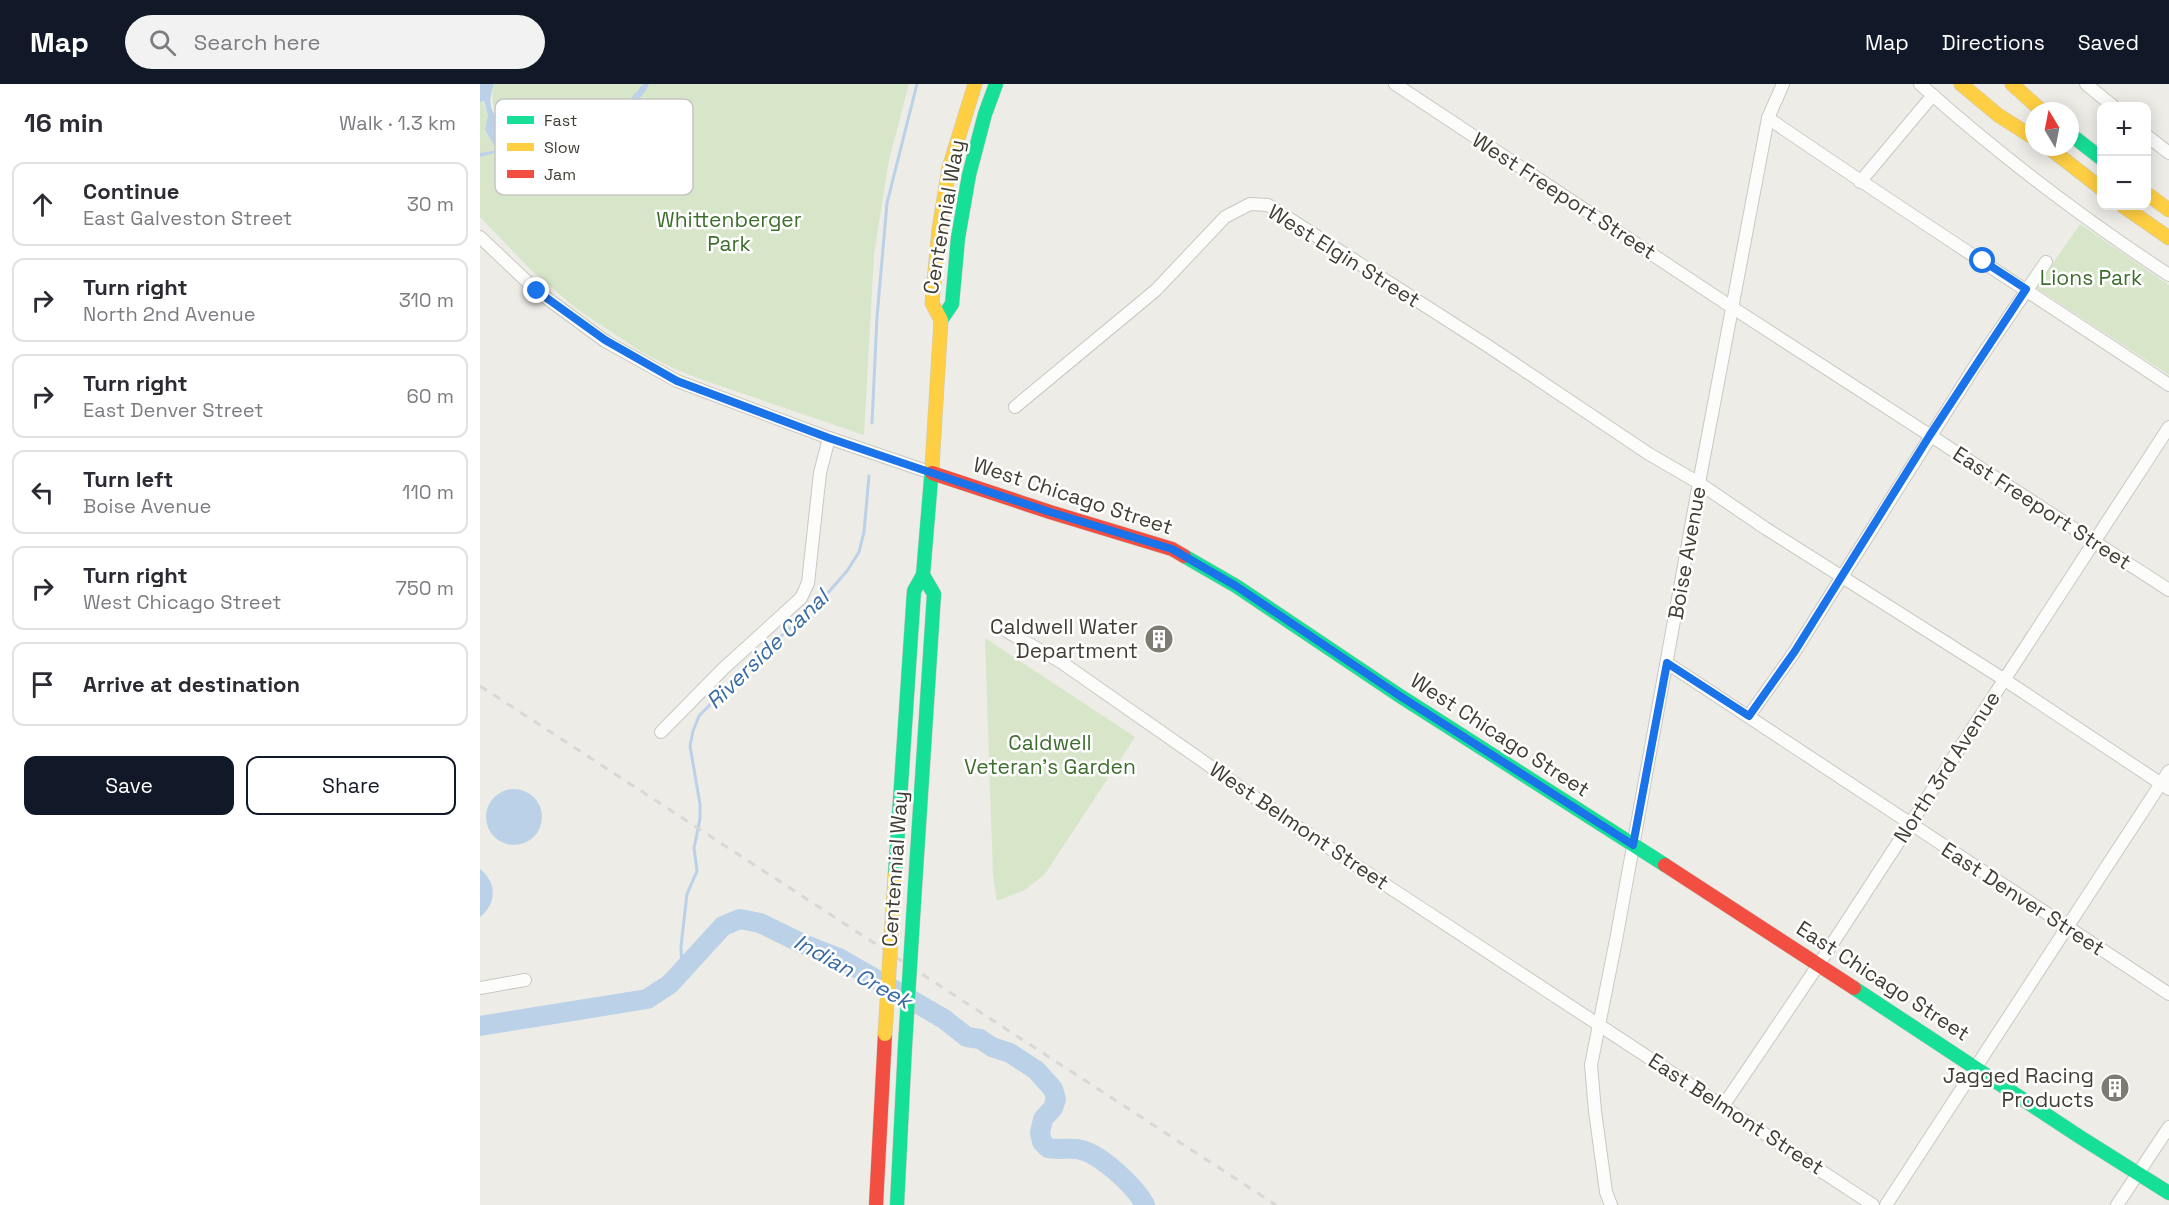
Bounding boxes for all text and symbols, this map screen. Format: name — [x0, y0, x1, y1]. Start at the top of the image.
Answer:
search box — [125, 15, 545, 69]
text: Map — [30, 24, 89, 60]
icon: search — [146, 26, 179, 59]
text: Search here — [194, 28, 321, 56]
text: Map — [1865, 29, 1909, 56]
text: Directions — [1942, 29, 2045, 56]
text: Saved — [2078, 29, 2139, 56]
legend — [495, 99, 693, 195]
north arrow — [2025, 102, 2079, 156]
map controls — [2097, 102, 2151, 210]
button: + — [2097, 102, 2151, 156]
text: 16 min — [24, 106, 104, 140]
text: Walk · 1.3 km — [339, 110, 456, 136]
text: Fast — [544, 110, 577, 131]
street label: West Freeport Street — [1467, 126, 1661, 265]
text: Slow — [544, 137, 580, 158]
street label: Centennial Way — [917, 138, 970, 296]
button: − — [2097, 156, 2151, 210]
text: Jam — [544, 164, 576, 185]
text: Continue — [83, 177, 179, 205]
icon: ahead — [26, 188, 59, 221]
text: 30 m — [407, 191, 454, 217]
street label: West Elgin Street — [1263, 198, 1425, 313]
text: East Galveston Street — [83, 205, 292, 231]
park label: Whittenberger Park — [656, 206, 802, 257]
route start — [1969, 247, 1995, 273]
park label: Lions Park — [2040, 264, 2142, 291]
text: Turn right — [83, 273, 188, 301]
route end — [523, 277, 549, 303]
icon: right — [26, 284, 59, 317]
text: 310 m — [399, 287, 454, 313]
text: North 2nd Avenue — [83, 301, 256, 327]
text: Turn right — [83, 369, 188, 397]
icon: right — [26, 380, 59, 413]
text: 60 m — [407, 383, 454, 409]
text: East Denver Street — [83, 397, 263, 423]
street label: East Freeport Street — [1948, 440, 2136, 575]
street label: West Chicago Street — [970, 451, 1176, 541]
text: Turn left — [83, 465, 173, 493]
icon: left — [26, 476, 59, 509]
text: 110 m — [402, 479, 454, 505]
street label: Boise Avenue — [1662, 484, 1712, 622]
text: Boise Avenue — [83, 493, 211, 519]
text: Turn right — [83, 561, 188, 589]
icon: right — [26, 572, 59, 605]
text: 750 m — [396, 575, 454, 601]
water label: Riverside Canal — [700, 582, 836, 715]
text: West Chicago Street — [83, 589, 281, 615]
place label: Caldwell Water Department — [990, 613, 1138, 664]
building icon: Caldwell Water Department — [1143, 623, 1175, 655]
street label: West Chicago Street — [1406, 667, 1595, 803]
icon: arrive — [26, 668, 59, 701]
text: Arrive at destination — [83, 670, 300, 698]
street label: North 3rd Avenue — [1887, 686, 2006, 848]
park label: Caldwell Veteran's Garden — [964, 729, 1136, 780]
street label: West Belmont Street — [1204, 755, 1394, 896]
button: Save — [24, 756, 234, 815]
button: Share — [246, 756, 456, 815]
street label: Centennial Way — [876, 790, 913, 948]
street label: East Denver Street — [1936, 836, 2110, 961]
street label: East Chicago Street — [1791, 914, 1975, 1047]
water label: Indian Creek — [789, 927, 919, 1016]
street label: East Belmont Street — [1643, 1047, 1829, 1180]
place label: Jagged Racing Products — [1943, 1062, 2094, 1113]
building icon: Jagged Racing Products — [2099, 1072, 2131, 1104]

